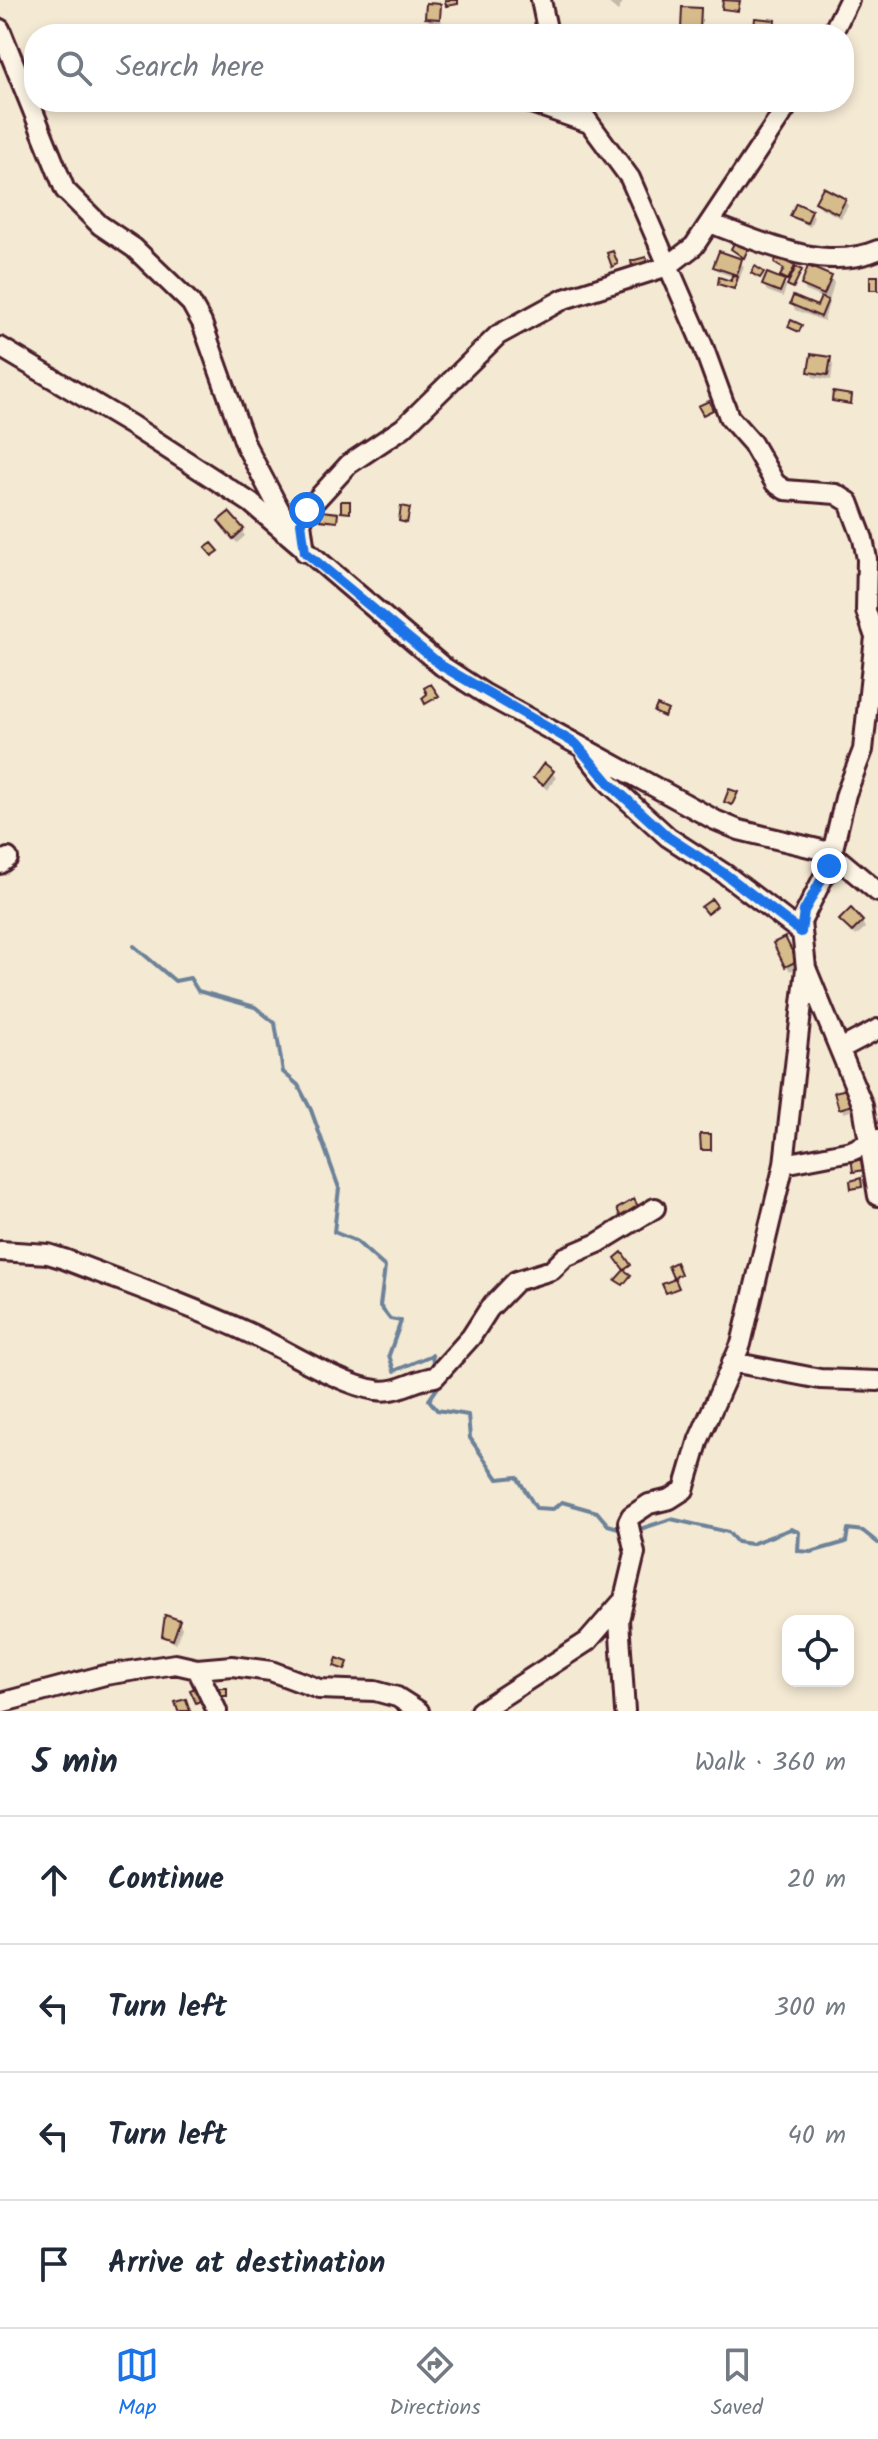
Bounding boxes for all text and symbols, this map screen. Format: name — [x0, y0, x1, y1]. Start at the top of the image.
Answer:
search box — [24, 24, 854, 112]
text: Search here — [116, 44, 264, 92]
icon: search — [52, 46, 96, 90]
route start — [289, 492, 325, 528]
route end — [811, 848, 847, 884]
map controls — [782, 1615, 854, 1687]
button: locate — [782, 1615, 854, 1687]
text: 5 min — [32, 1736, 118, 1790]
text: Walk · 360 m — [694, 1742, 846, 1784]
text: Continue — [108, 1856, 224, 1904]
icon: ahead — [32, 1858, 76, 1902]
text: 20 m — [787, 1859, 846, 1901]
text: Turn left — [108, 1984, 227, 2032]
icon: left — [32, 1986, 76, 2030]
text: 300 m — [774, 1987, 846, 2029]
text: Turn left — [108, 2112, 227, 2160]
icon: left — [32, 2114, 76, 2158]
text: 40 m — [788, 2115, 846, 2157]
text: Arrive at destination — [108, 2240, 385, 2288]
icon: arrive — [32, 2242, 76, 2286]
tab: Map — [115, 2343, 159, 2426]
tab: Directions — [389, 2343, 481, 2426]
tab: Saved — [711, 2343, 763, 2426]

